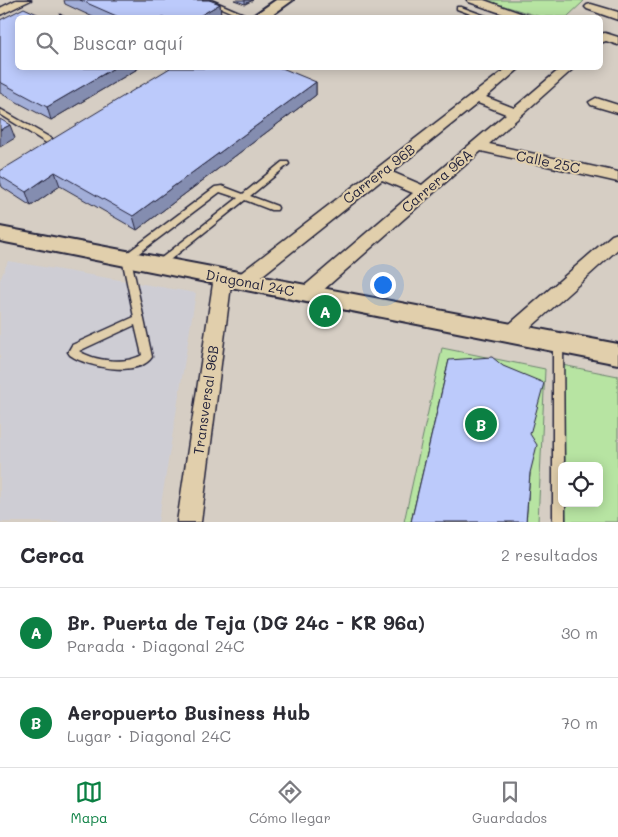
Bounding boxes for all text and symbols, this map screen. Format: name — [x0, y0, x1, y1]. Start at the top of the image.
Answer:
search box — [15, 15, 603, 70]
icon: search — [33, 29, 61, 57]
text: Buscar aquí — [73, 30, 183, 55]
street label: Carrera 96B — [339, 139, 419, 208]
street label: Carrera 96A — [397, 145, 476, 217]
street label: Calle 25C — [514, 145, 582, 178]
street label: Diagonal 24C — [204, 265, 296, 300]
your location — [370, 272, 396, 298]
pin: A — [309, 292, 341, 330]
street label: Transversal 96B — [188, 344, 223, 456]
pin: B — [465, 405, 497, 443]
map controls — [558, 462, 603, 507]
button: locate — [558, 462, 603, 507]
text: Cerca — [20, 541, 85, 568]
text: 2 resultados — [501, 544, 598, 565]
text: Br. Puerta de Teja (DG 24c - KR 96a) — [67, 610, 425, 635]
text: A — [30, 622, 42, 643]
text: 30 m — [561, 622, 598, 643]
text: Parada · Diagonal 24C — [67, 635, 244, 656]
text: Aeropuerto Business Hub — [67, 700, 310, 725]
text: B — [31, 712, 41, 733]
text: 70 m — [561, 712, 598, 733]
text: Lugar · Diagonal 24C — [67, 725, 231, 746]
tab: Mapa — [71, 778, 108, 827]
tab: Cómo llegar — [249, 778, 331, 827]
tab: Guardados — [472, 778, 547, 827]

